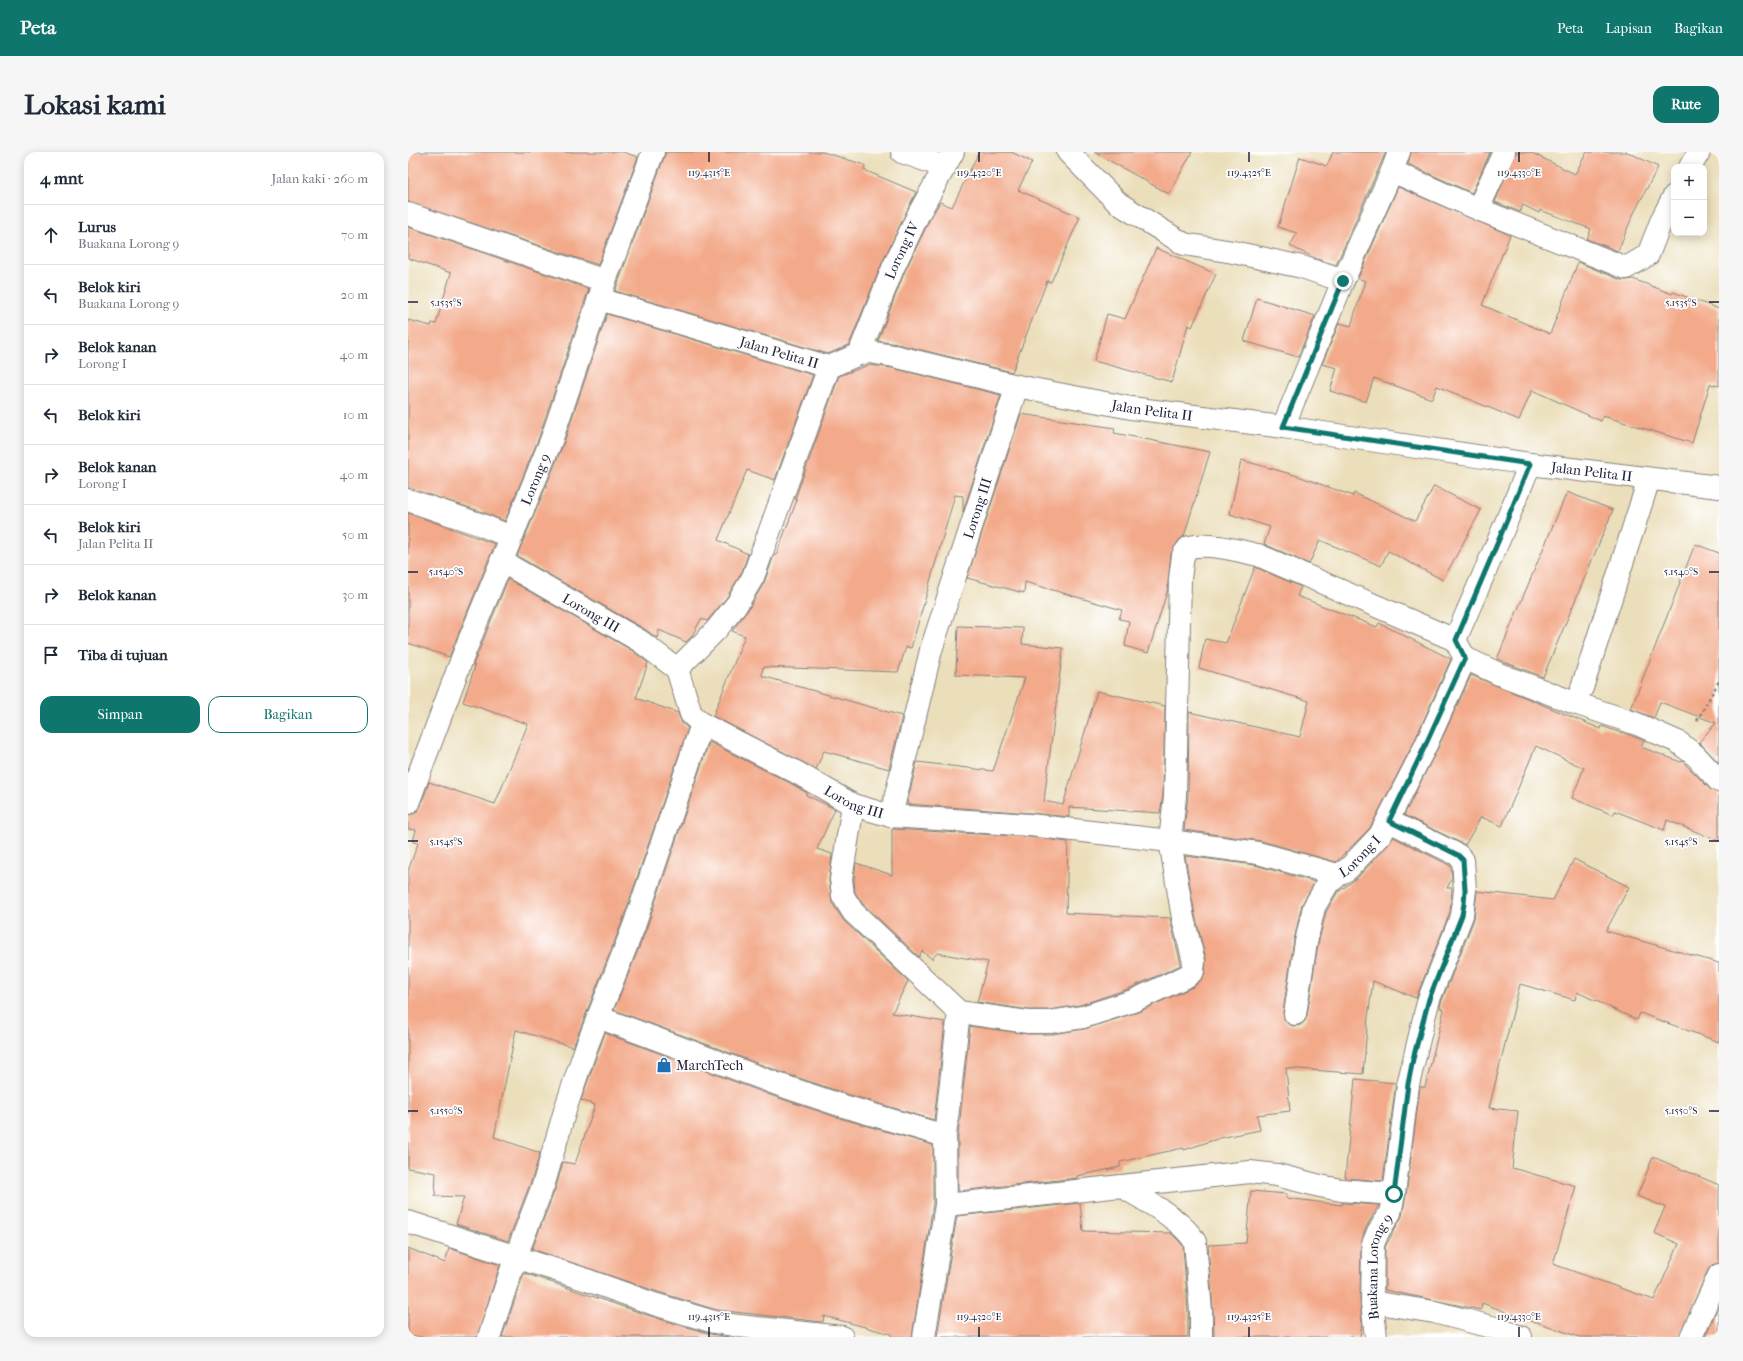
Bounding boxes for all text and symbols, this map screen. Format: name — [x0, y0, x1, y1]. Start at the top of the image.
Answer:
text: Peta — [20, 17, 56, 39]
text: Peta — [1557, 20, 1584, 37]
text: Lapisan — [1606, 20, 1652, 37]
text: Bagikan — [1674, 20, 1723, 37]
button: Rute — [1653, 86, 1719, 123]
text: Lokasi kami — [24, 88, 166, 121]
map controls — [1671, 164, 1707, 236]
button: + — [1671, 164, 1707, 200]
text: 119.4315°E — [688, 167, 730, 179]
text: 119.4320°E — [957, 167, 1001, 179]
text: 119.4325°E — [1227, 167, 1271, 179]
text: 119.4330°E — [1497, 167, 1541, 179]
text: 4 mnt — [40, 168, 84, 188]
text: Jalan kaki · 260 m — [272, 171, 368, 186]
button: − — [1671, 200, 1707, 236]
text: Lurus — [78, 218, 116, 236]
street label: Lorong IV — [881, 218, 923, 282]
icon: ahead — [40, 224, 62, 246]
text: 70 m — [341, 227, 368, 242]
text: Buakana Lorong 9 — [78, 236, 179, 251]
route end — [1334, 272, 1352, 290]
text: Belok kiri — [78, 278, 141, 296]
icon: left — [40, 284, 62, 306]
text: 20 m — [341, 287, 368, 302]
text: Buakana Lorong 9 — [78, 296, 179, 311]
text: 5.1535°S — [430, 297, 462, 309]
text: 5.1535°S — [1665, 297, 1697, 309]
street label: Jalan Pelita II — [737, 333, 821, 373]
text: Belok kanan — [78, 338, 157, 356]
icon: right — [40, 344, 62, 366]
text: 40 m — [340, 347, 368, 362]
text: Lorong I — [78, 356, 127, 371]
street label: Jalan Pelita II — [1109, 396, 1194, 425]
icon: left — [40, 404, 62, 426]
text: Belok kiri — [78, 406, 141, 424]
text: 10 m — [343, 407, 368, 422]
street label: Lorong 9 — [518, 451, 554, 508]
text: Belok kanan — [78, 458, 157, 476]
street label: Jalan Pelita II — [1549, 459, 1634, 485]
icon: right — [40, 464, 62, 486]
text: 40 m — [340, 467, 368, 482]
street label: Lorong III — [960, 475, 996, 541]
text: Lorong I — [78, 476, 127, 491]
text: Belok kiri — [78, 518, 141, 536]
icon: left — [40, 524, 62, 546]
text: 50 m — [342, 527, 368, 542]
text: Jalan Pelita II — [78, 536, 153, 551]
text: 5.1540°S — [429, 566, 463, 578]
text: 5.1540°S — [1664, 566, 1698, 578]
icon: right — [40, 584, 62, 606]
text: Belok kanan — [78, 586, 157, 604]
text: 30 m — [342, 587, 368, 602]
street label: Lorong III — [559, 590, 623, 637]
icon: arrive — [40, 644, 62, 666]
text: Tiba di tujuan — [78, 646, 168, 664]
button: Simpan — [40, 696, 200, 733]
button: Bagikan — [208, 696, 368, 733]
street label: Lorong III — [821, 782, 886, 823]
street label: Lorong I — [1336, 831, 1385, 881]
text: 5.1545°S — [430, 836, 462, 848]
text: 5.1545°S — [1665, 836, 1697, 848]
shop icon: MarchTech — [655, 1056, 673, 1074]
place label: MarchTech — [676, 1057, 743, 1074]
text: 5.1550°S — [430, 1105, 462, 1117]
text: 5.1550°S — [1665, 1105, 1697, 1117]
route start — [1385, 1185, 1403, 1203]
street label: Buakana Lorong 9 — [1364, 1211, 1396, 1321]
text: 119.4315°E — [688, 1311, 730, 1323]
text: 119.4320°E — [957, 1311, 1001, 1323]
text: 119.4325°E — [1227, 1311, 1271, 1323]
text: 119.4330°E — [1497, 1311, 1541, 1323]

